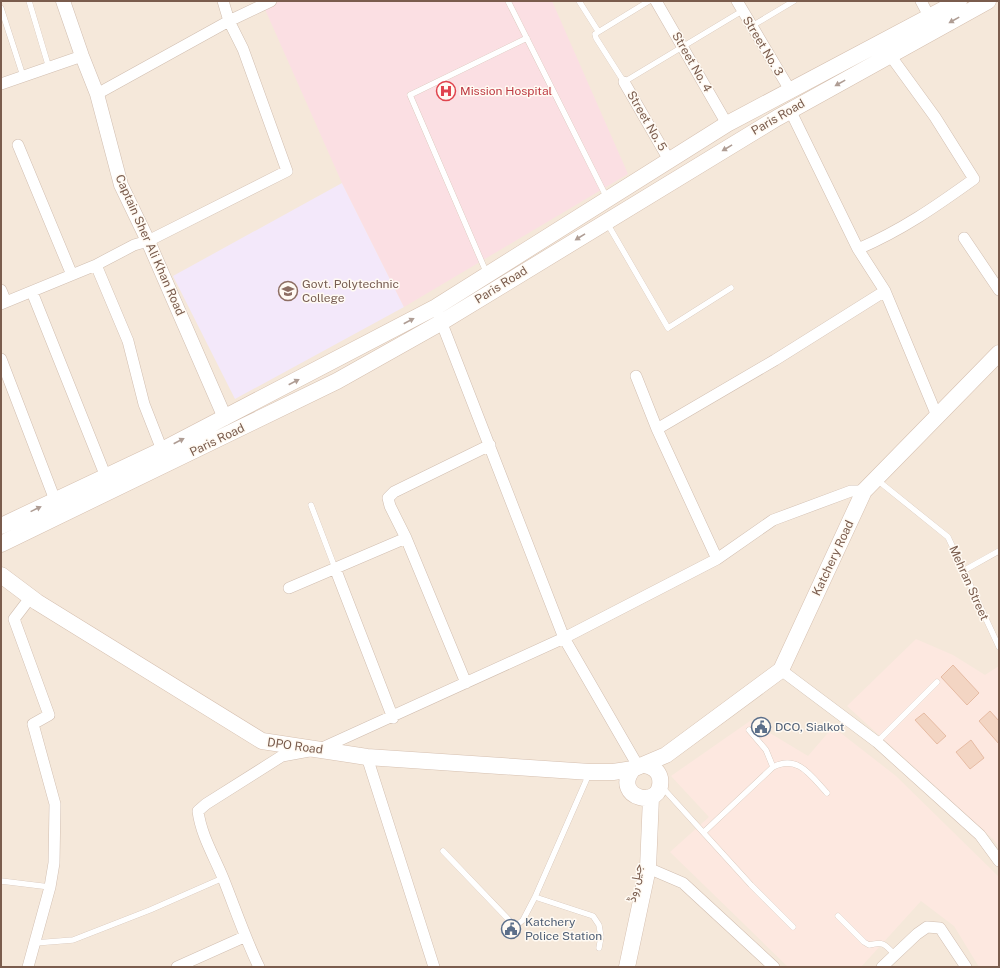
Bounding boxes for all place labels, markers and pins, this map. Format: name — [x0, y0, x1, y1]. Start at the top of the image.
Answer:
hospital icon: Mission Hospital — [435, 80, 457, 102]
place label: Mission Hospital — [460, 84, 553, 98]
place label: Govt. Polytechnic College — [302, 277, 399, 305]
school or university icon: Govt. Polytechnic College — [277, 280, 299, 302]
public building icon: DCO, Sialkot — [750, 716, 772, 738]
place label: DCO, Sialkot — [775, 720, 845, 734]
place label: Katchery Police Station — [525, 915, 602, 943]
public building icon: Katchery Police Station — [500, 918, 522, 940]

